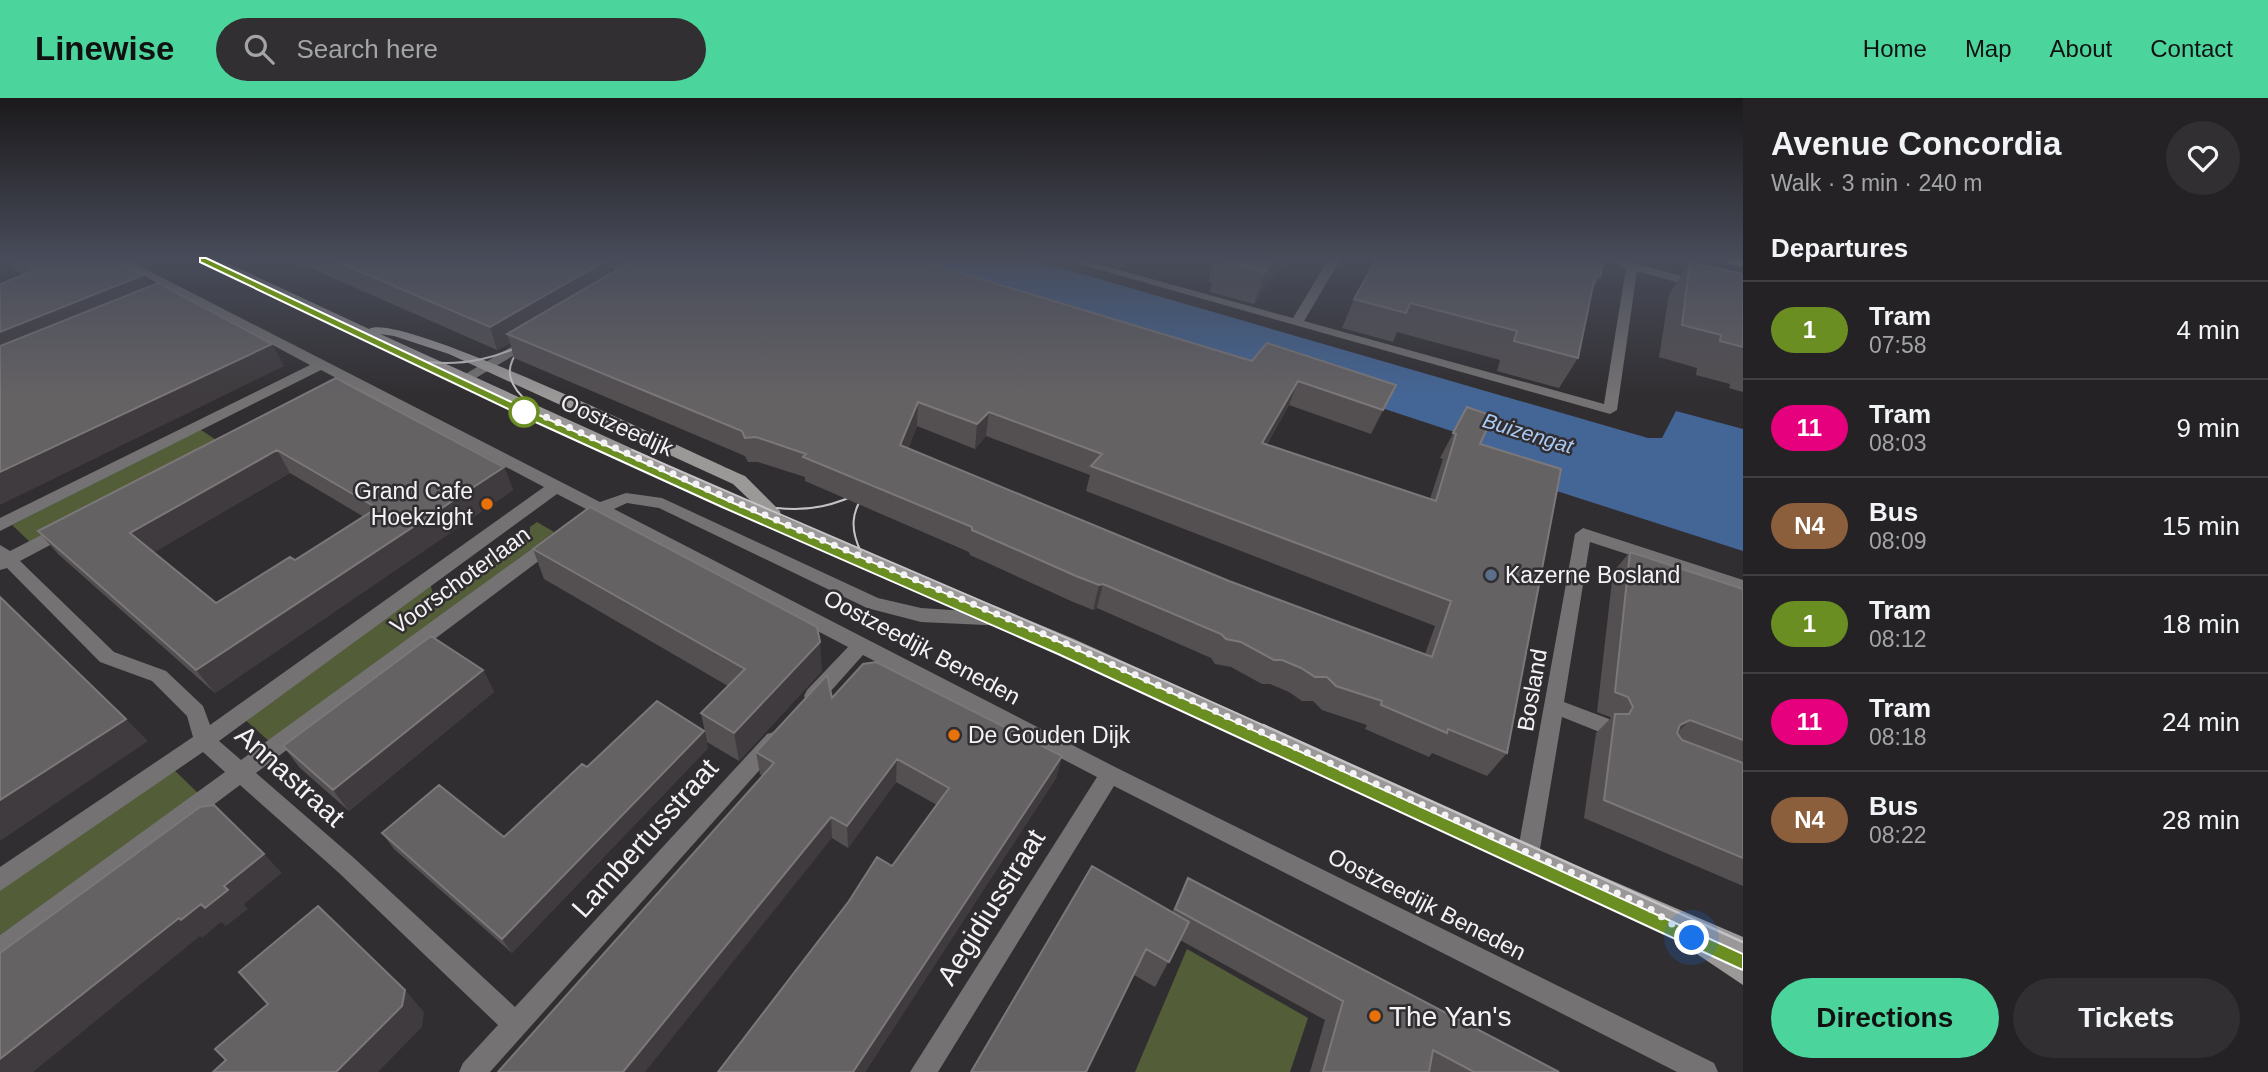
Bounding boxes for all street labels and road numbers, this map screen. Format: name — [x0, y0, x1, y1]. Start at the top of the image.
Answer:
street label: Oostzeedijk — [557, 389, 678, 462]
street label: Voorschoterlaan — [385, 521, 535, 639]
street label: Oostzeedijk Beneden — [819, 584, 1025, 710]
street label: Bosland — [1512, 647, 1552, 733]
street label: Annastraat — [229, 719, 351, 833]
street label: Lambertusstraat — [566, 752, 724, 924]
street label: Aegidiusstraat — [931, 823, 1051, 990]
street label: Oostzeedijk Beneden — [1324, 843, 1530, 965]

